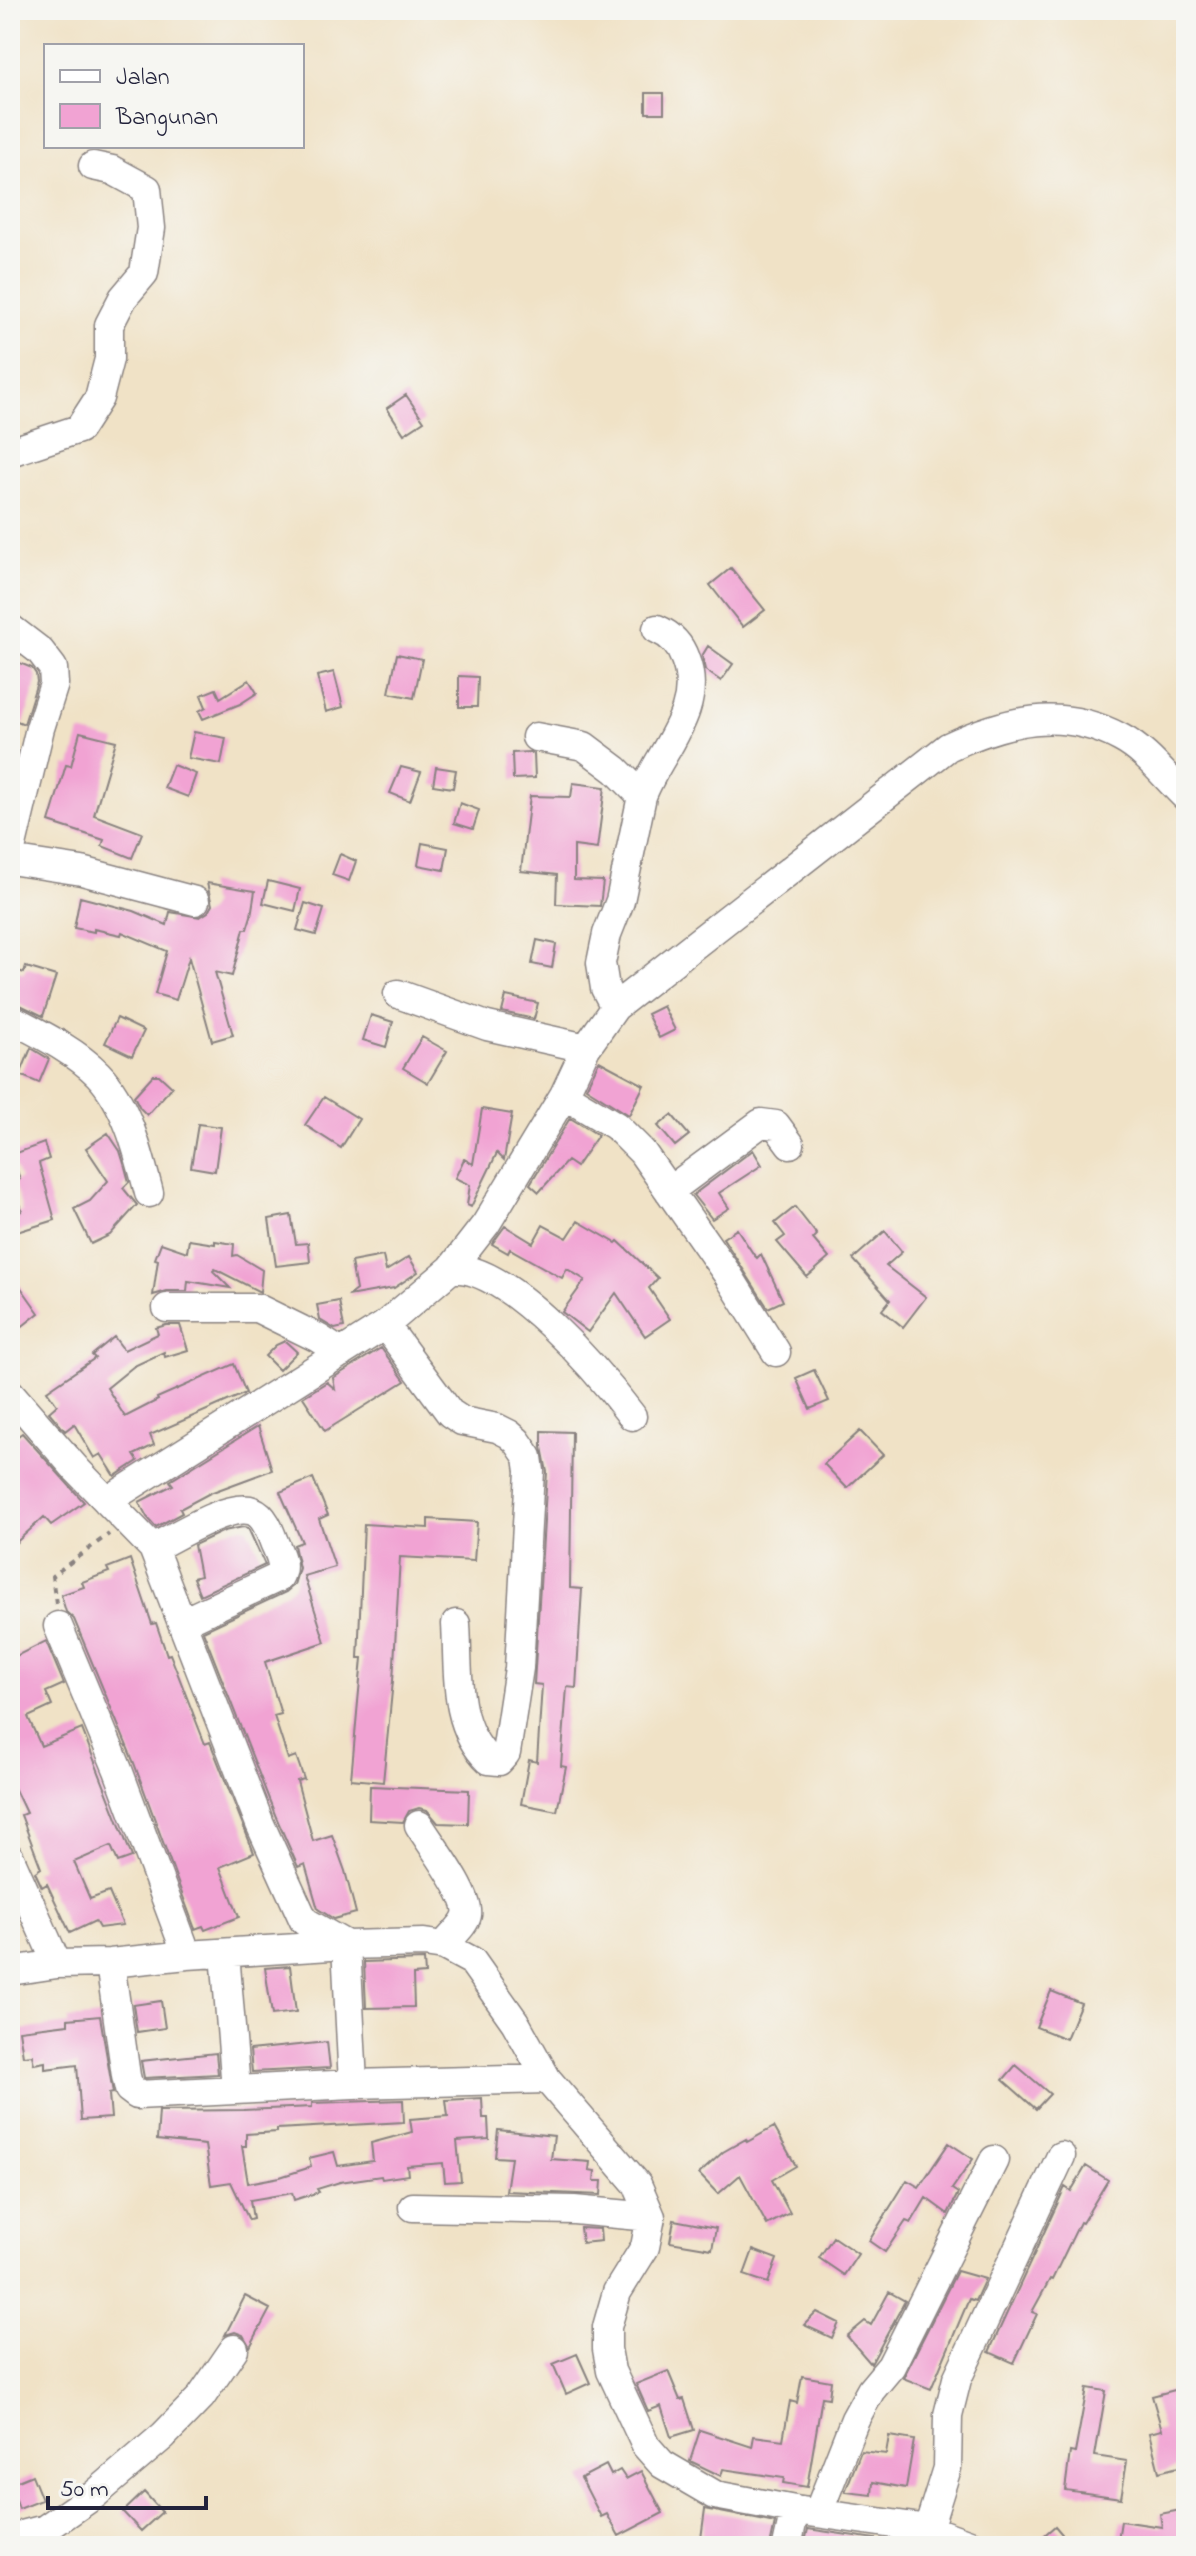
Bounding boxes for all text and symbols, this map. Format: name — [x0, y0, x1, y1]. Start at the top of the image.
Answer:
legend — [44, 44, 304, 148]
text: Jalan — [116, 61, 170, 96]
text: Bangunan — [115, 101, 218, 136]
scale bar — [48, 2460, 206, 2510]
text: 50 m — [60, 2473, 109, 2508]

